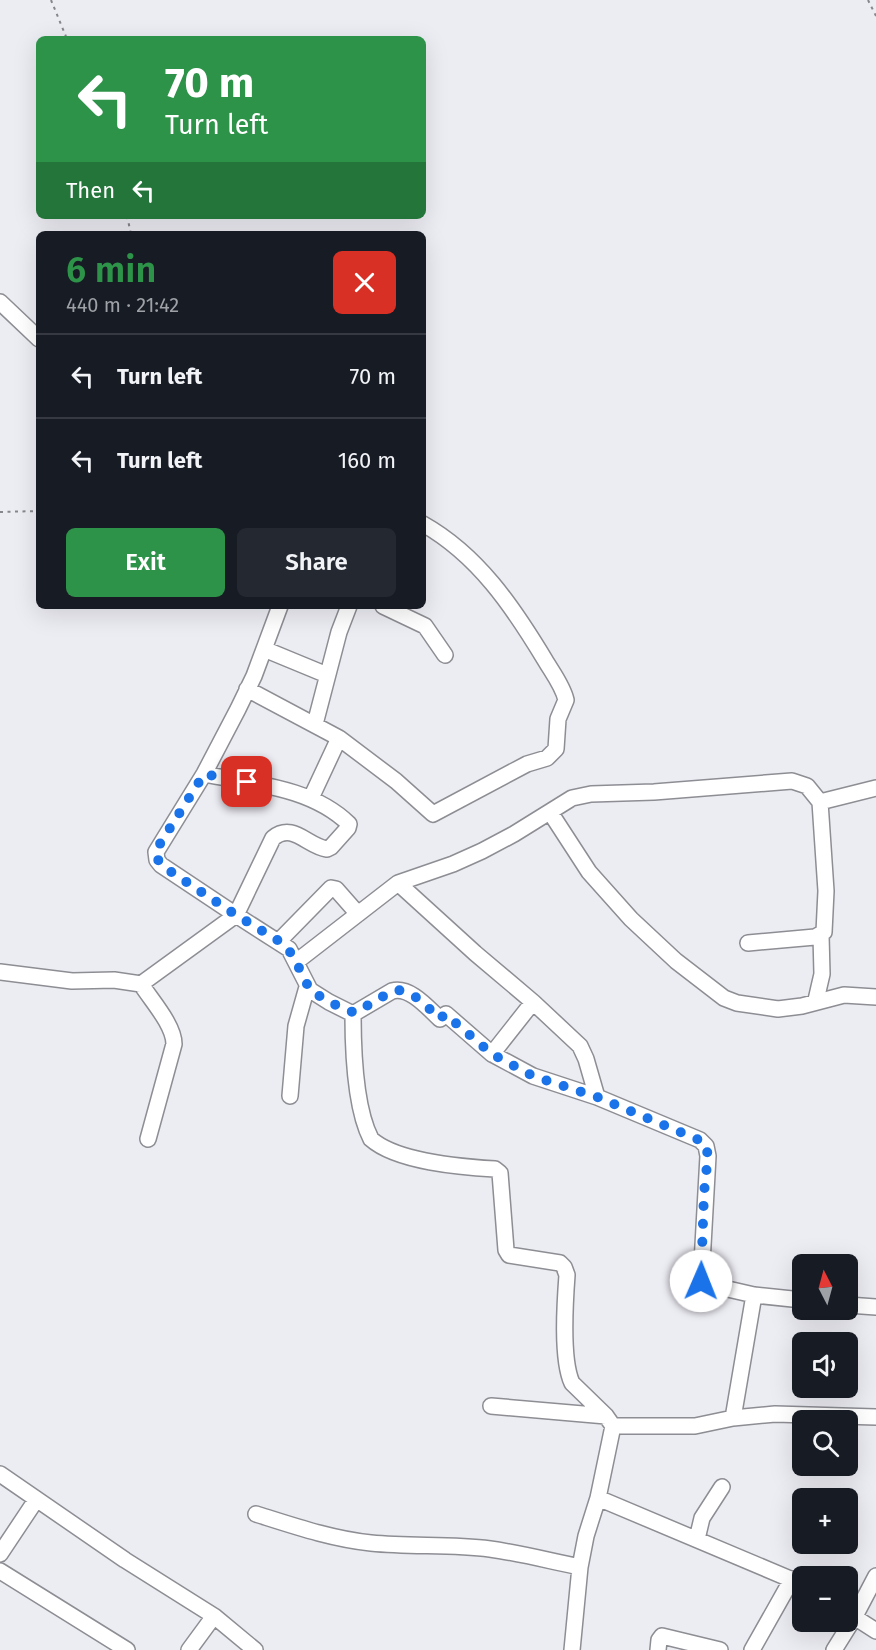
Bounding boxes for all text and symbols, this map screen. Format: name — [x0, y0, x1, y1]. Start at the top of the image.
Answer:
text: 70 m — [165, 58, 254, 108]
icon: left — [66, 60, 144, 138]
text: Turn left — [165, 109, 268, 141]
icon: left — [127, 174, 160, 207]
text: Then — [66, 177, 115, 204]
text: 6 min — [66, 248, 156, 292]
button: close — [333, 251, 396, 314]
text: 440 m · 21:42 — [66, 293, 179, 317]
icon: left — [66, 360, 99, 393]
text: Turn left — [117, 363, 202, 390]
text: 70 m — [350, 363, 396, 390]
icon: left — [66, 444, 99, 477]
text: Turn left — [117, 447, 202, 474]
text: 160 m — [338, 447, 396, 474]
button: Exit — [66, 528, 225, 597]
button: Share — [237, 528, 396, 597]
pin — [221, 756, 272, 807]
icon: arrive — [230, 765, 263, 798]
position arrow — [669, 1249, 733, 1313]
north arrow — [792, 1254, 858, 1320]
map controls — [792, 1254, 858, 1632]
button: sound — [792, 1332, 858, 1398]
button: search — [792, 1410, 858, 1476]
button: + — [792, 1488, 858, 1554]
button: − — [792, 1566, 858, 1632]

